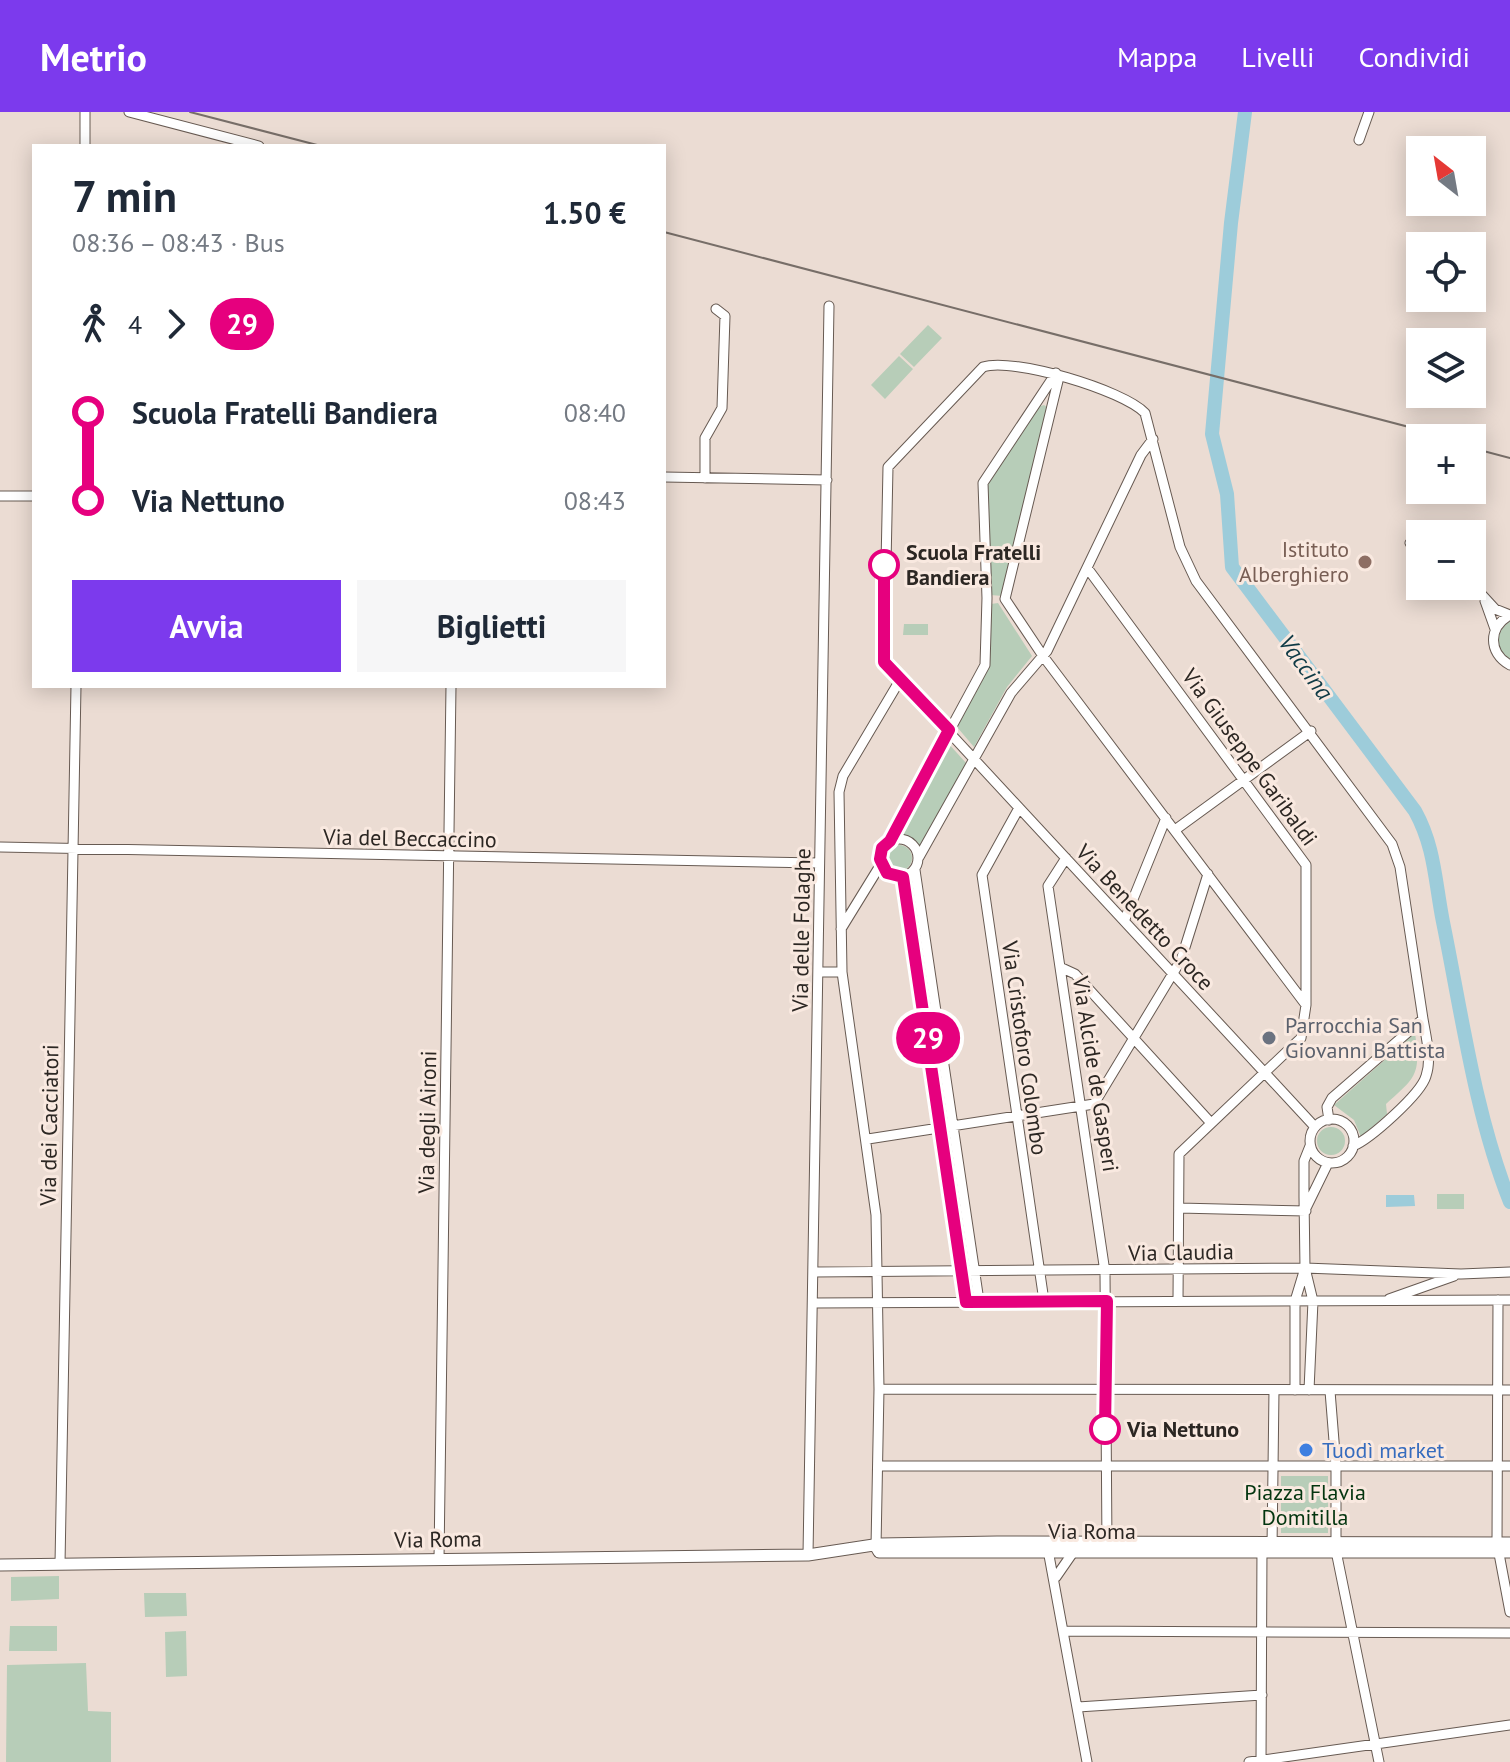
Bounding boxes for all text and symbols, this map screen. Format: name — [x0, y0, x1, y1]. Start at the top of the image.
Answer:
text: Metrio — [40, 32, 147, 81]
text: Mappa — [1117, 38, 1197, 75]
text: Livelli — [1241, 38, 1315, 75]
text: Condividi — [1359, 38, 1470, 75]
north arrow — [1406, 136, 1486, 216]
map controls — [1406, 136, 1486, 600]
text: 7 min — [72, 167, 177, 224]
text: 1.50 € — [543, 193, 626, 232]
text: 08:36 – 08:43 · Bus — [72, 226, 285, 259]
button: locate — [1406, 232, 1486, 312]
icon: walk — [72, 302, 116, 346]
icon: forward — [154, 302, 198, 346]
text: 29 — [226, 305, 258, 342]
text: 4 — [128, 308, 142, 341]
button: layers — [1406, 328, 1486, 408]
text: Scuola Fratelli Bandiera — [132, 393, 438, 432]
text: 08:40 — [564, 396, 626, 429]
button: + — [1406, 424, 1486, 504]
text: Via Nettuno — [132, 481, 285, 520]
text: 08:43 — [564, 484, 626, 517]
button: − — [1406, 520, 1486, 600]
place label: Istituto Alberghiero — [1239, 535, 1349, 588]
place label: Scuola Fratelli Bandiera — [906, 538, 1041, 591]
marker: Scuola Fratelli Bandiera — [869, 550, 899, 580]
marker: Istituto Alberghiero — [1356, 553, 1374, 571]
button: Avvia — [72, 580, 341, 672]
button: Biglietti — [357, 580, 626, 672]
water label: Vaccina — [1272, 628, 1340, 706]
street label: Via Giuseppe Garibaldi — [1176, 662, 1324, 851]
street label: Via del Beccaccino — [322, 822, 497, 854]
street label: Via Benedetto Croce — [1069, 837, 1220, 996]
street label: Via delle Folaghe — [786, 848, 816, 1013]
street label: Via Cristoforo Colombo — [996, 938, 1054, 1157]
street label: Via Alcide de Gasperi — [1067, 973, 1125, 1174]
place label: Parrocchia San Giovanni Battista — [1285, 1011, 1445, 1064]
line badge: 29 — [892, 1012, 964, 1064]
text: 29 — [912, 1019, 944, 1056]
marker: Parrocchia San Giovanni Battista — [1260, 1029, 1278, 1047]
street label: Via dei Cacciatori — [34, 1044, 64, 1207]
street label: Via degli Aironi — [412, 1050, 442, 1195]
street label: Via Claudia — [1127, 1237, 1234, 1267]
marker: Via Nettuno — [1090, 1414, 1120, 1444]
place label: Via Nettuno — [1126, 1415, 1239, 1443]
place label: Tuodì market — [1322, 1436, 1445, 1464]
marker: Tuodì market — [1297, 1441, 1315, 1459]
park label: Piazza Flavia Domitilla — [1244, 1478, 1366, 1531]
street label: Via Roma — [1047, 1517, 1136, 1545]
street label: Via Roma — [393, 1524, 482, 1554]

